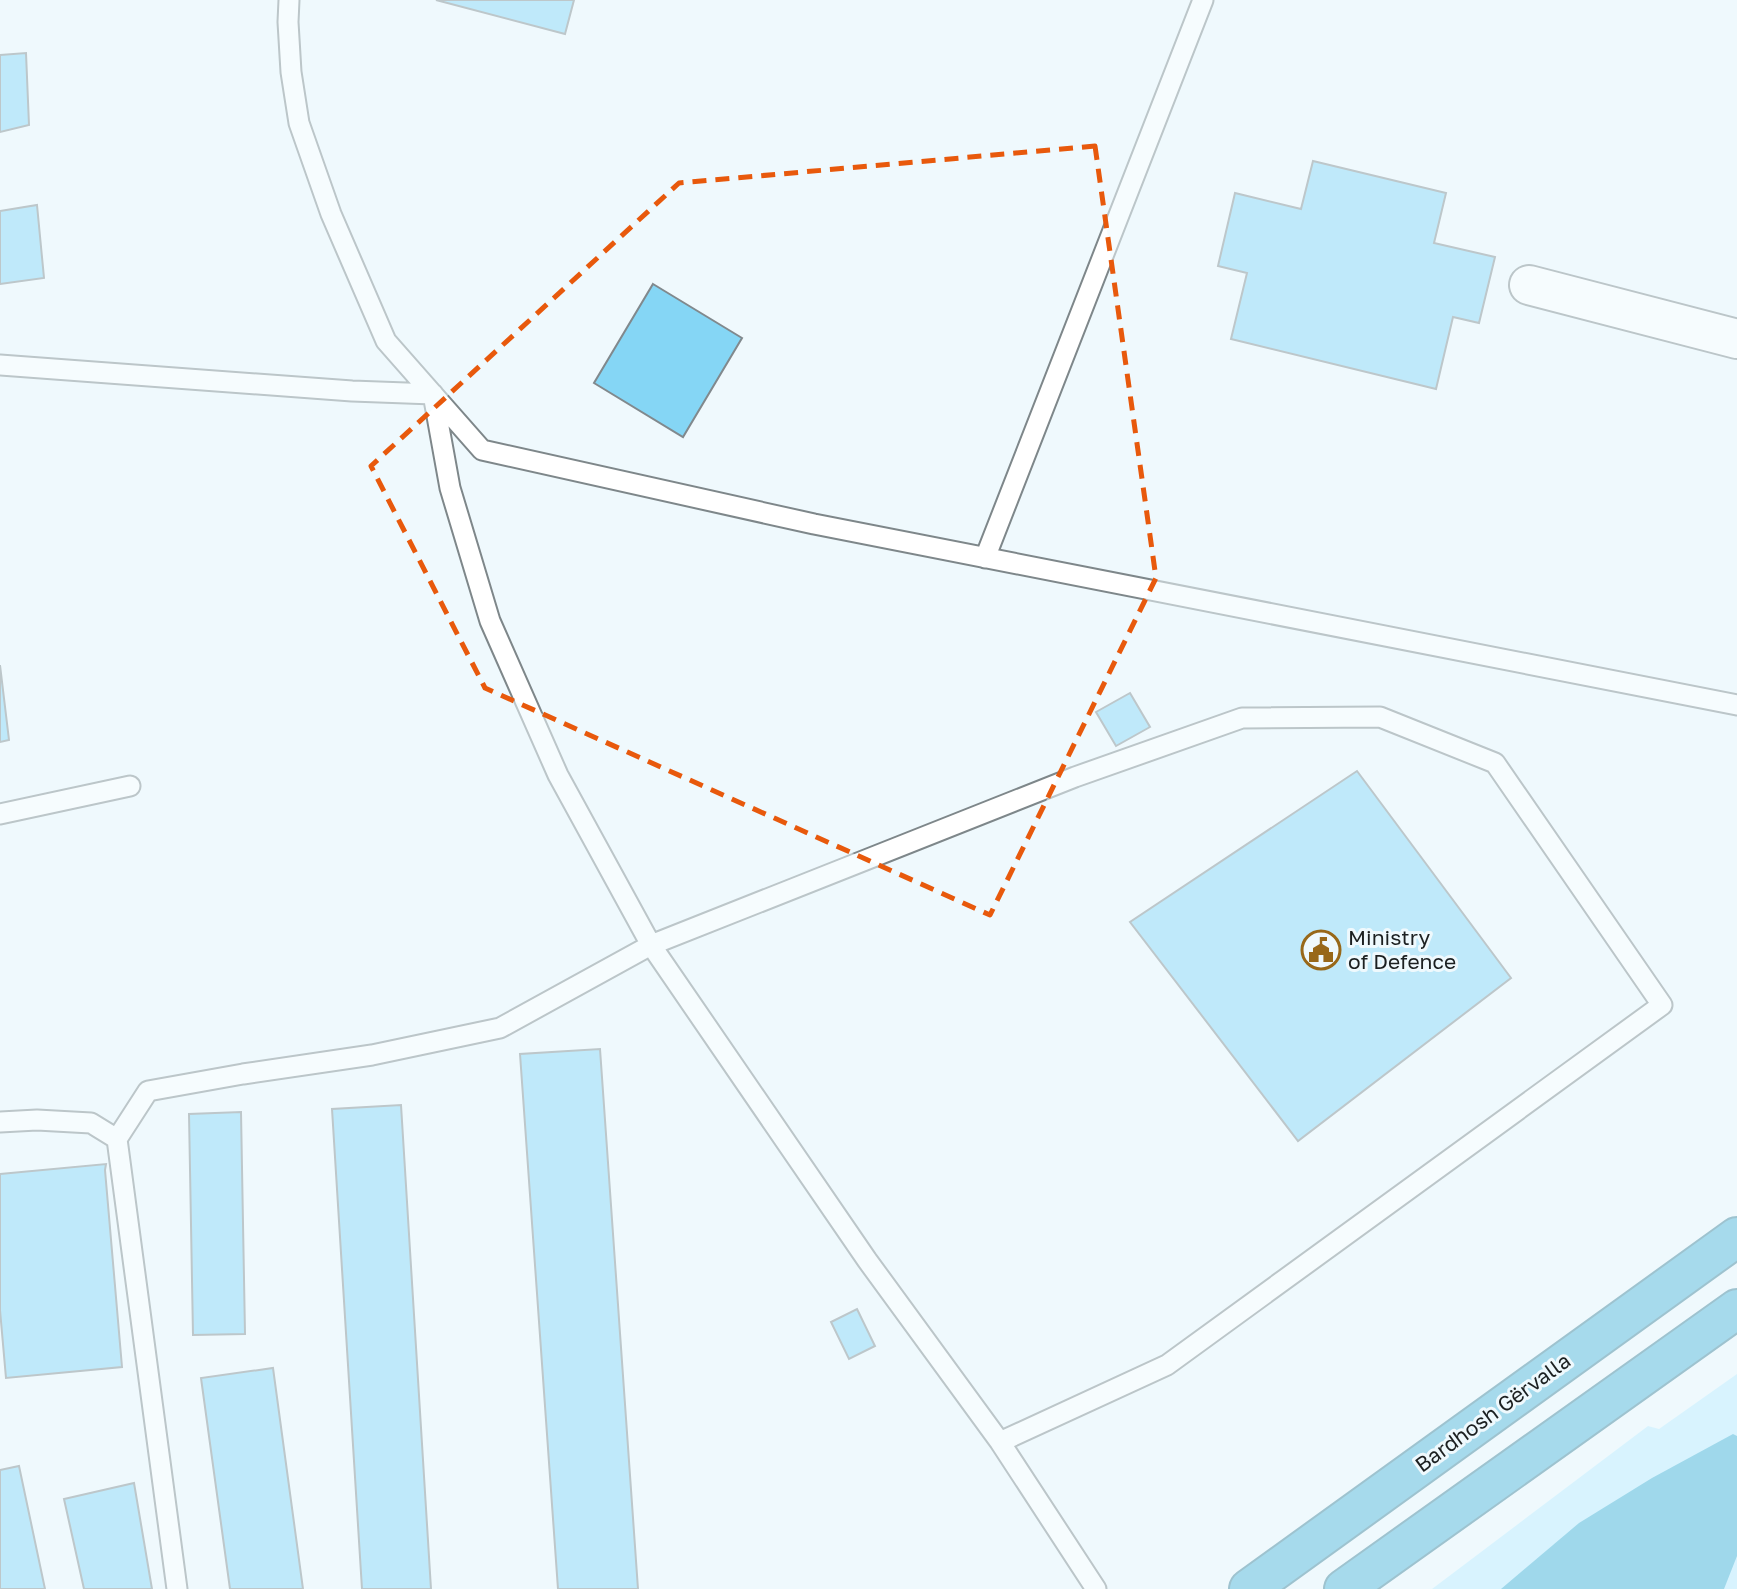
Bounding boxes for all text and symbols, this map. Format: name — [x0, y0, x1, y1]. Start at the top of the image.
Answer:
place label: Ministry of Defence — [1348, 924, 1456, 974]
public building icon: Ministry of Defence — [1300, 929, 1342, 971]
street label: Bardhosh Gërvalla — [1410, 1347, 1575, 1477]

